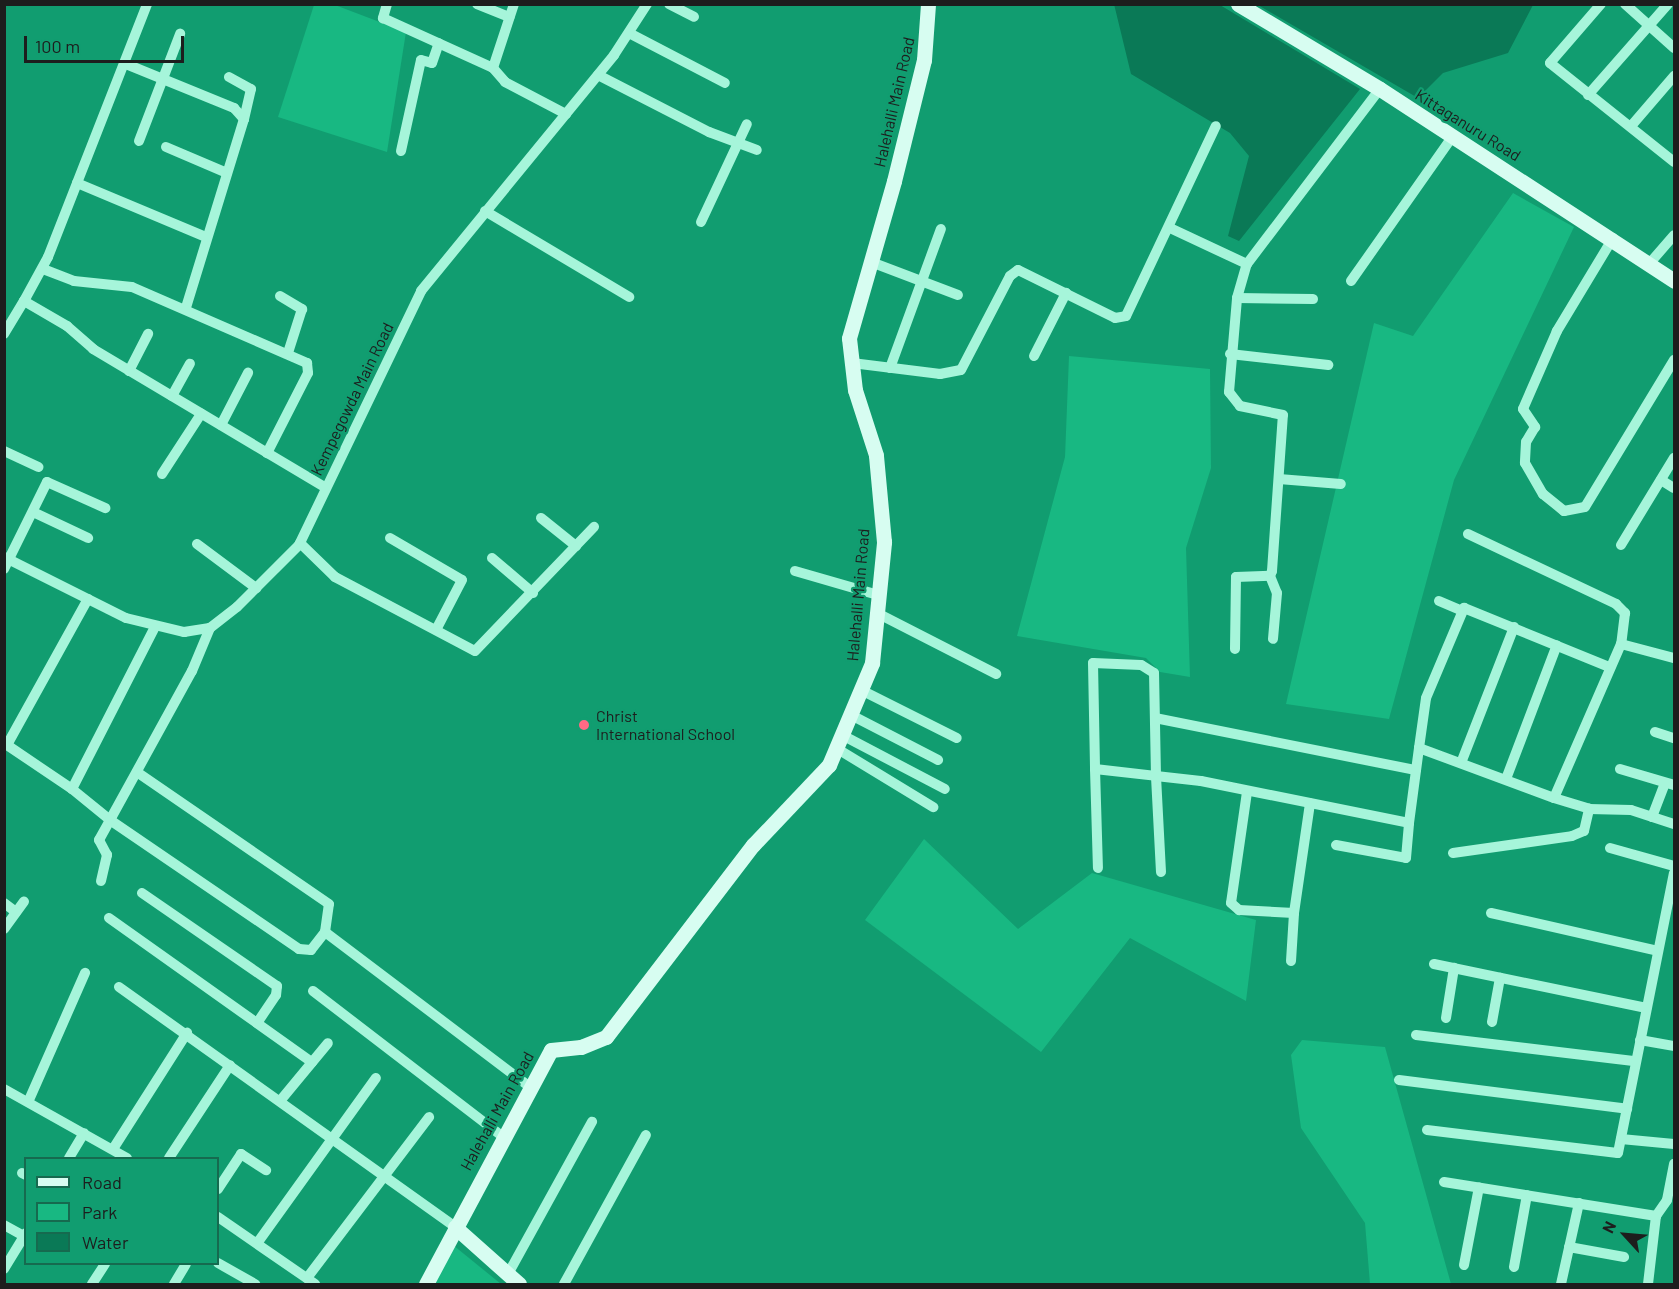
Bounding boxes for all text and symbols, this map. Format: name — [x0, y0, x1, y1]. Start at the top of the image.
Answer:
scale bar — [27, 24, 188, 62]
text: 100 m — [35, 35, 80, 57]
street label: Halehalli Main Road — [870, 35, 918, 169]
street label: Kittaganuru Road — [1412, 85, 1524, 165]
street label: Kempegowda Main Road — [307, 319, 397, 479]
street label: Halehalli Main Road — [843, 528, 873, 662]
place label: Christ International School — [596, 706, 735, 744]
marker: Christ International School — [577, 718, 591, 732]
street label: Halehalli Main Road — [456, 1048, 538, 1174]
legend — [24, 1157, 219, 1265]
text: Road — [82, 1171, 122, 1193]
text: Park — [82, 1201, 117, 1223]
north arrow — [1595, 1205, 1655, 1265]
text: N — [1597, 1218, 1619, 1236]
text: Water — [82, 1231, 129, 1253]

